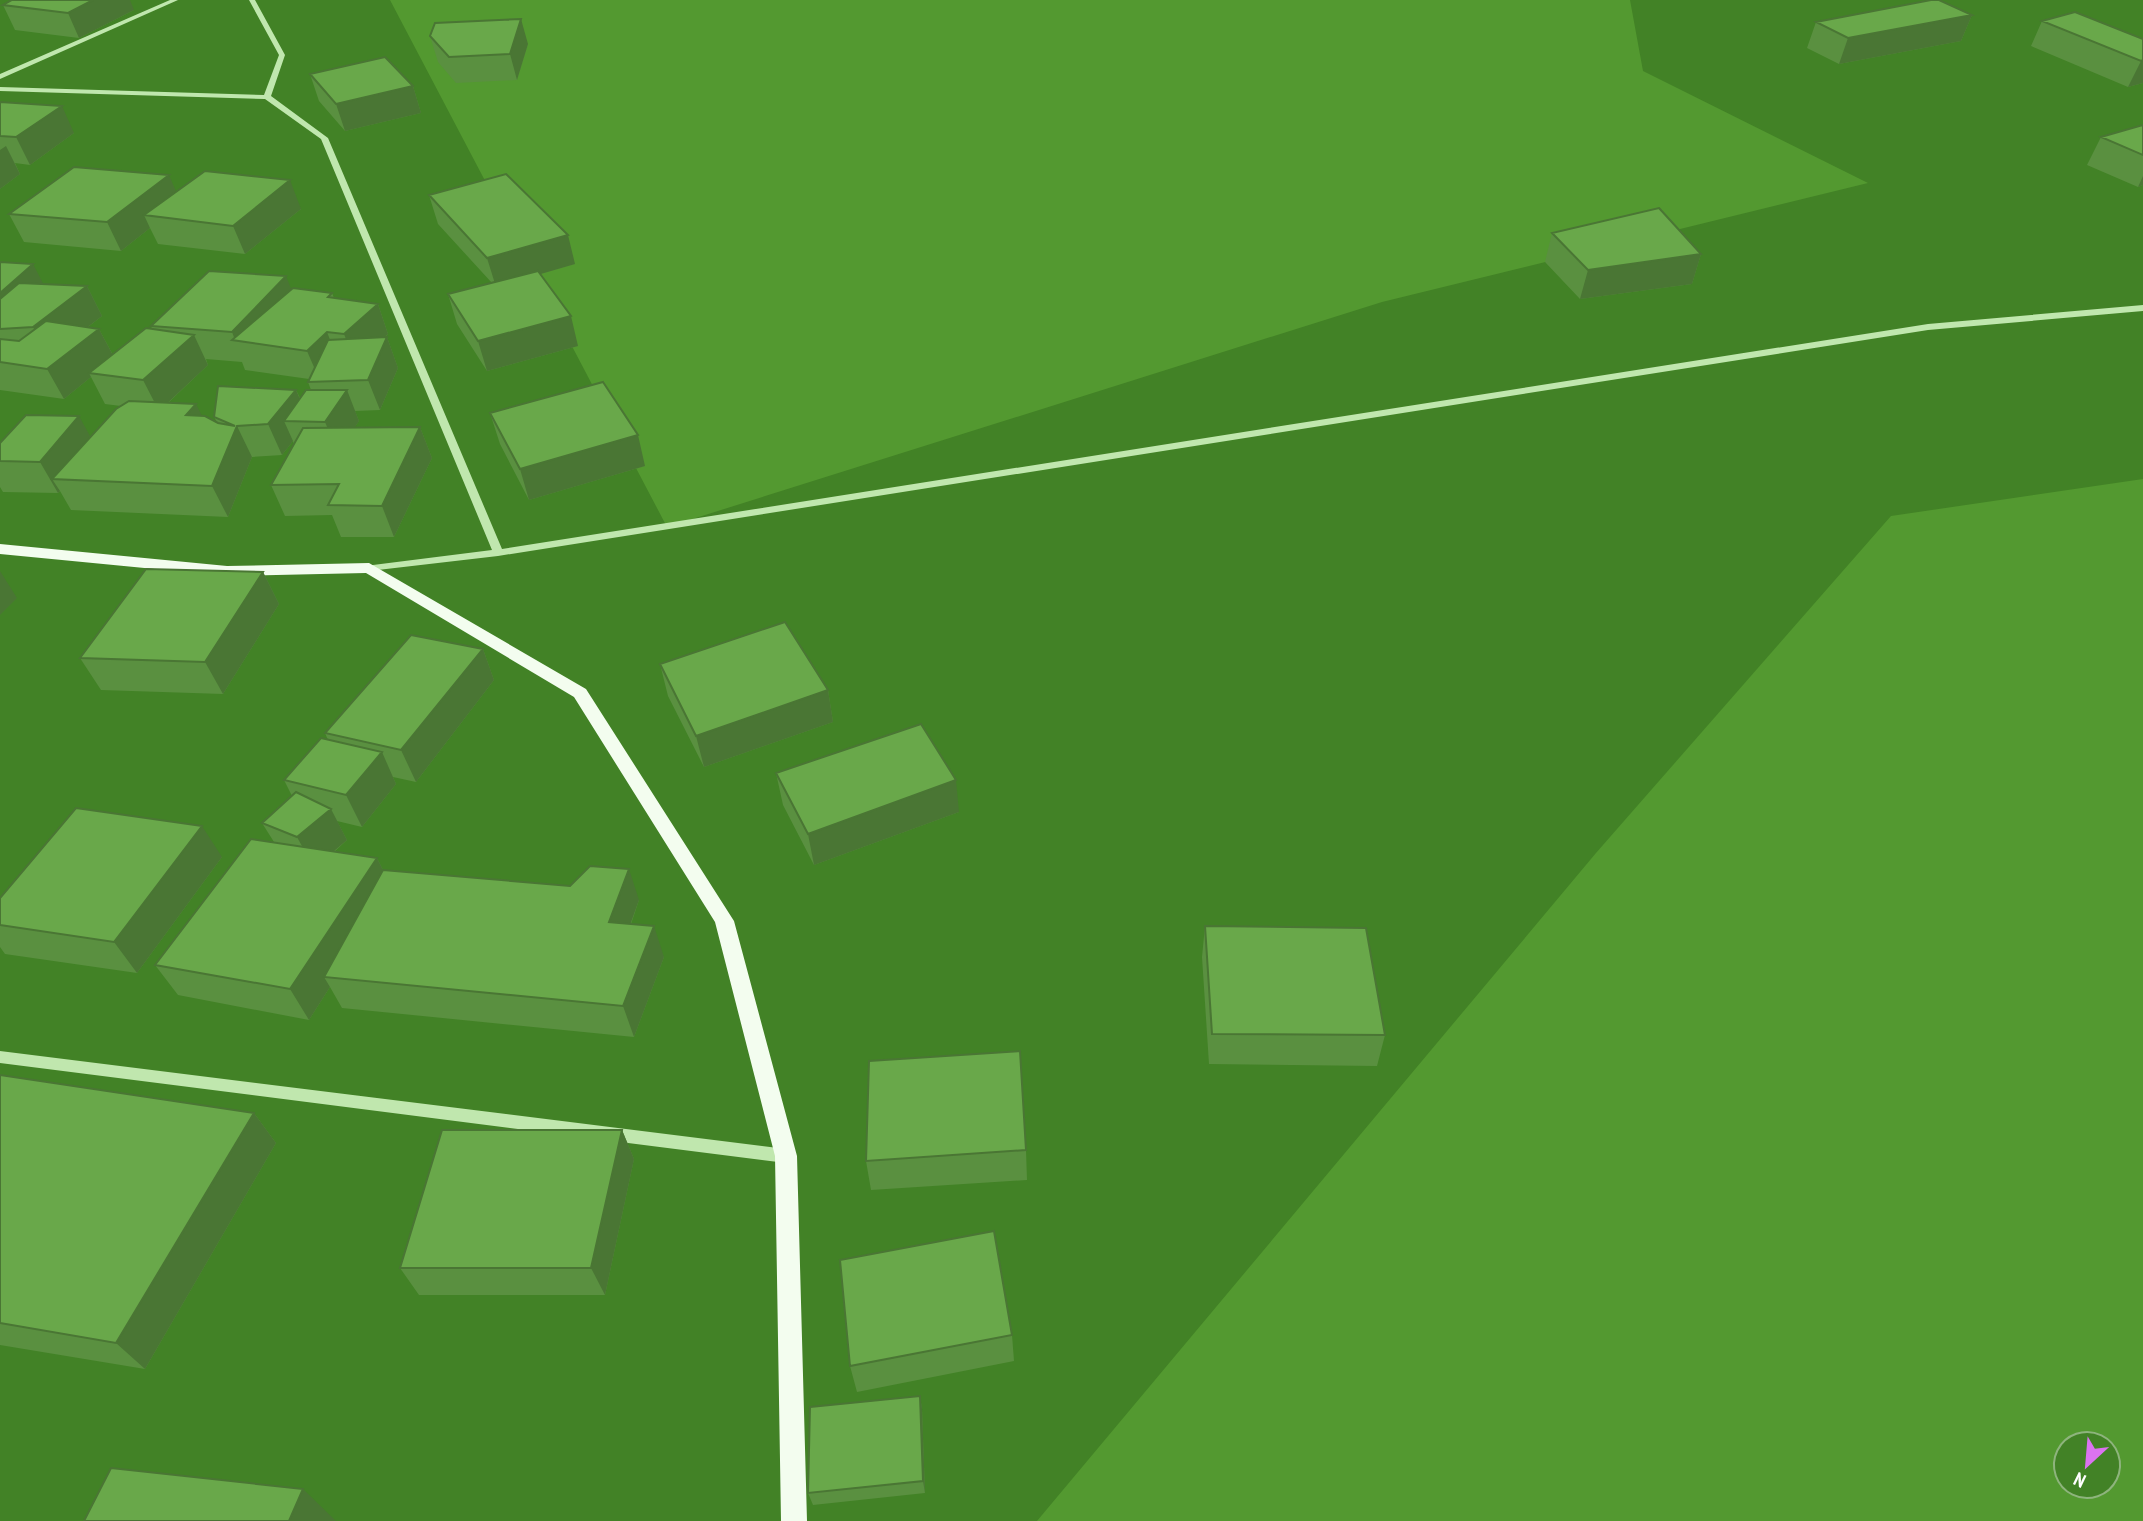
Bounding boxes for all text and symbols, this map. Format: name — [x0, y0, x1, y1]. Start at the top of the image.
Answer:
north arrow — [2052, 1430, 2122, 1500]
text: N — [2070, 1467, 2089, 1493]

